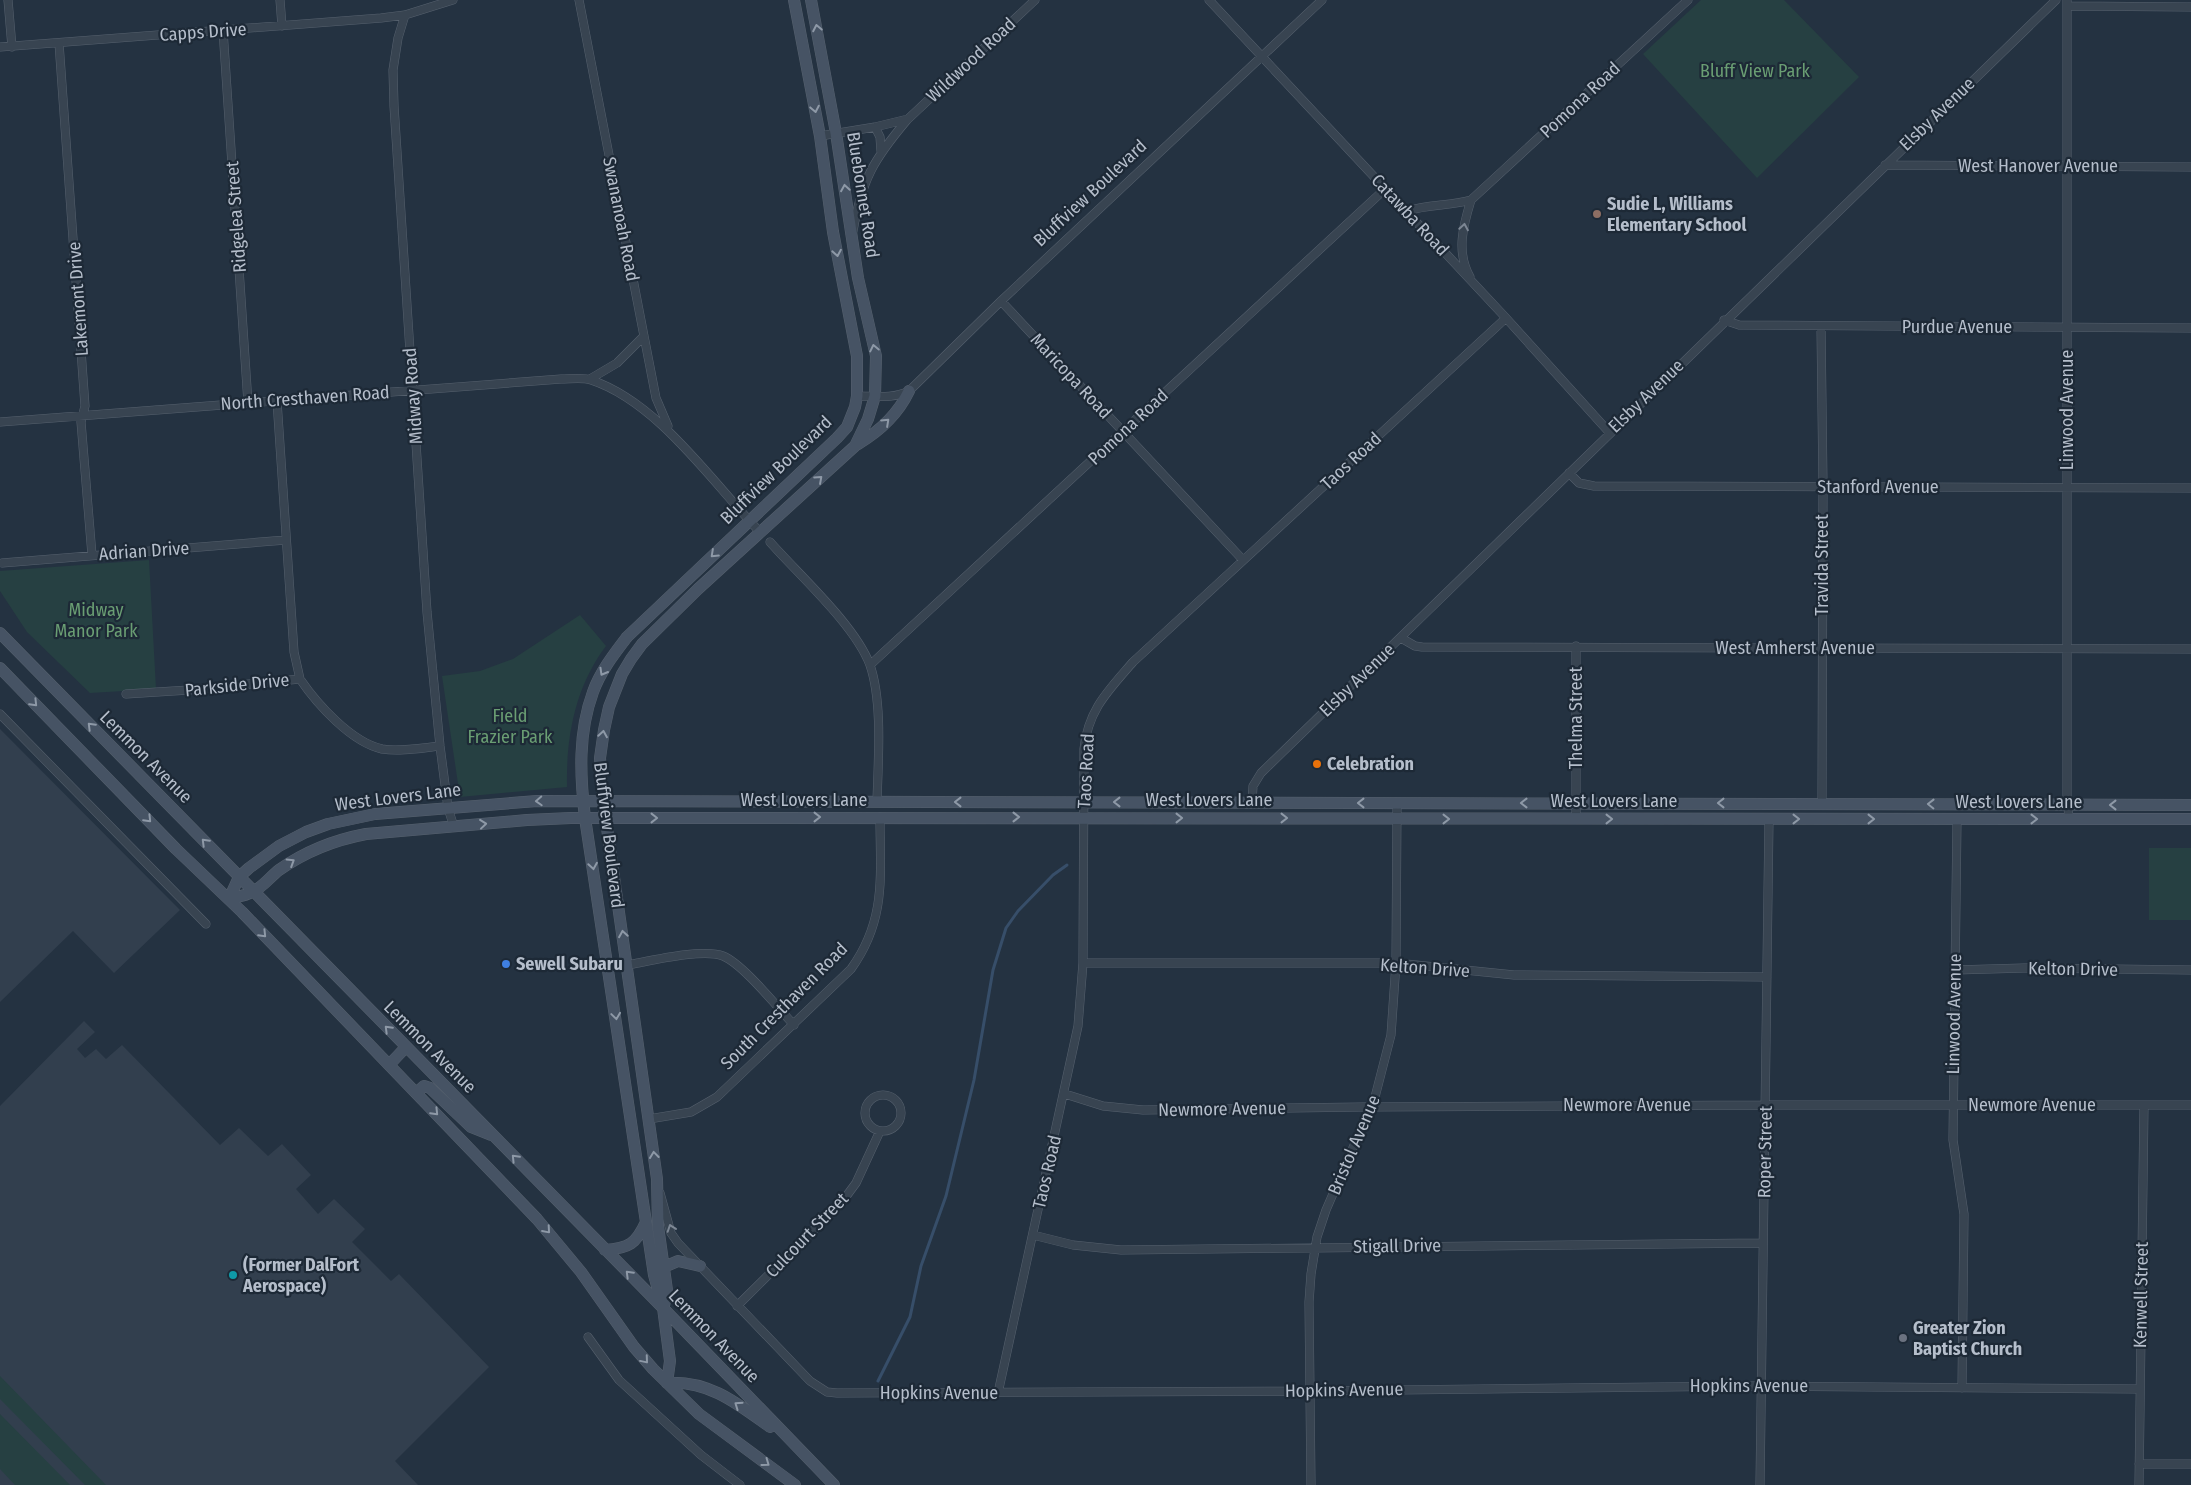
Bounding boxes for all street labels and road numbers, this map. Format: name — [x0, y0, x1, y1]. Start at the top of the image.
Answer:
street label: Wildwood Road — [922, 13, 1020, 107]
street label: Capps Drive — [159, 18, 247, 46]
street label: Pomona Road — [1535, 57, 1625, 143]
street label: Elsby Avenue — [1895, 72, 1979, 155]
street label: Bluebonnet Road — [842, 130, 884, 260]
street label: Bluffview Boulevard — [1029, 135, 1151, 251]
street label: Swananoah Road — [598, 155, 644, 283]
street label: West Hanover Avenue — [1958, 155, 2118, 177]
street label: Ridgelea Street — [221, 160, 251, 274]
street label: Catawba Road — [1367, 170, 1453, 260]
street label: Lakemont Drive — [63, 241, 93, 357]
street label: Purdue Avenue — [1902, 316, 2012, 338]
street label: Maricopa Road — [1026, 329, 1116, 423]
street label: Midway Road — [399, 347, 427, 445]
street label: Linwood Avenue — [2056, 350, 2078, 470]
street label: Elsby Avenue — [1604, 354, 1688, 437]
street label: North Cresthaven Road — [220, 381, 390, 415]
street label: Pomona Road — [1083, 384, 1173, 470]
street label: Bluffview Boulevard — [716, 411, 836, 529]
street label: Taos Road — [1316, 427, 1386, 495]
street label: Stanford Avenue — [1817, 476, 1939, 498]
street label: Travida Street — [1811, 514, 1833, 616]
street label: Adrian Drive — [98, 537, 190, 565]
street label: West Amherst Avenue — [1715, 637, 1875, 659]
street label: Elsby Avenue — [1315, 638, 1399, 721]
street label: Thelma Street — [1565, 667, 1587, 769]
street label: Parkside Drive — [184, 669, 290, 701]
street label: Lemmon Avenue — [95, 706, 197, 808]
street label: Taos Road — [1073, 733, 1099, 809]
street label: Bluffview Boulevard — [589, 761, 629, 909]
street label: West Lovers Lane — [334, 778, 462, 816]
street label: West Lovers Lane — [741, 789, 868, 811]
street label: West Lovers Lane — [1146, 789, 1273, 811]
street label: West Lovers Lane — [1551, 790, 1678, 812]
street label: West Lovers Lane — [1956, 791, 2083, 813]
street label: South Cresthaven Road — [716, 938, 852, 1074]
street label: Linwood Avenue — [1942, 953, 1966, 1075]
street label: Kelton Drive — [1379, 954, 1471, 982]
street label: Kelton Drive — [2028, 957, 2118, 981]
street label: Lemmon Avenue — [379, 996, 481, 1098]
street label: Bristol Avenue — [1323, 1092, 1385, 1198]
street label: Newmore Avenue — [1563, 1094, 1691, 1116]
street label: Newmore Avenue — [1968, 1094, 2096, 1116]
street label: Newmore Avenue — [1158, 1097, 1286, 1121]
street label: Roper Street — [1753, 1106, 1777, 1198]
street label: Taos Road — [1028, 1133, 1066, 1211]
street label: Culcourt Street — [761, 1188, 853, 1282]
street label: Stigall Drive — [1353, 1234, 1441, 1258]
street label: Kenwell Street — [2129, 1242, 2153, 1348]
street label: Lemmon Avenue — [664, 1285, 764, 1387]
street label: Hopkins Avenue — [1690, 1375, 1808, 1397]
street label: Hopkins Avenue — [1285, 1378, 1403, 1402]
street label: Hopkins Avenue — [880, 1382, 998, 1404]

